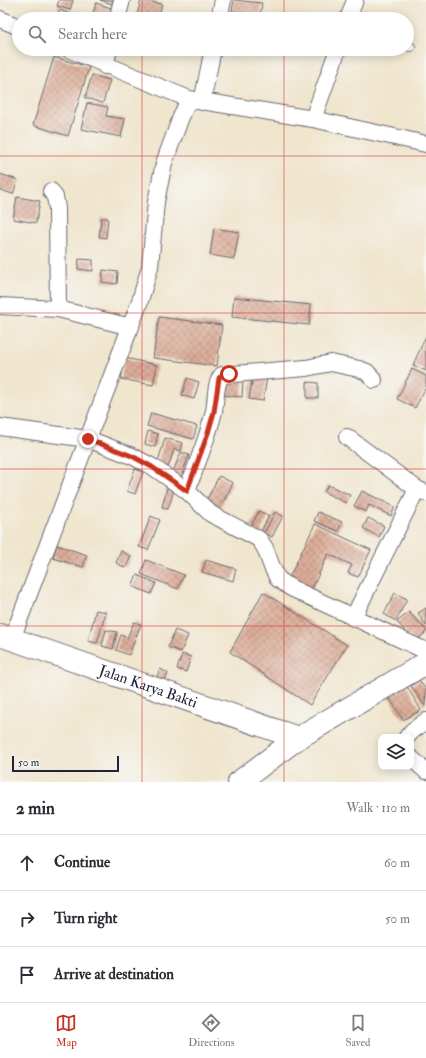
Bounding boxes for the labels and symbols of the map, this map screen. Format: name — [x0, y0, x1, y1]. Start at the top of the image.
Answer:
route start — [220, 365, 238, 383]
route end — [79, 430, 97, 448]
street label: Jalan Karya Bakti — [95, 660, 200, 712]
scale bar — [12, 754, 119, 773]

